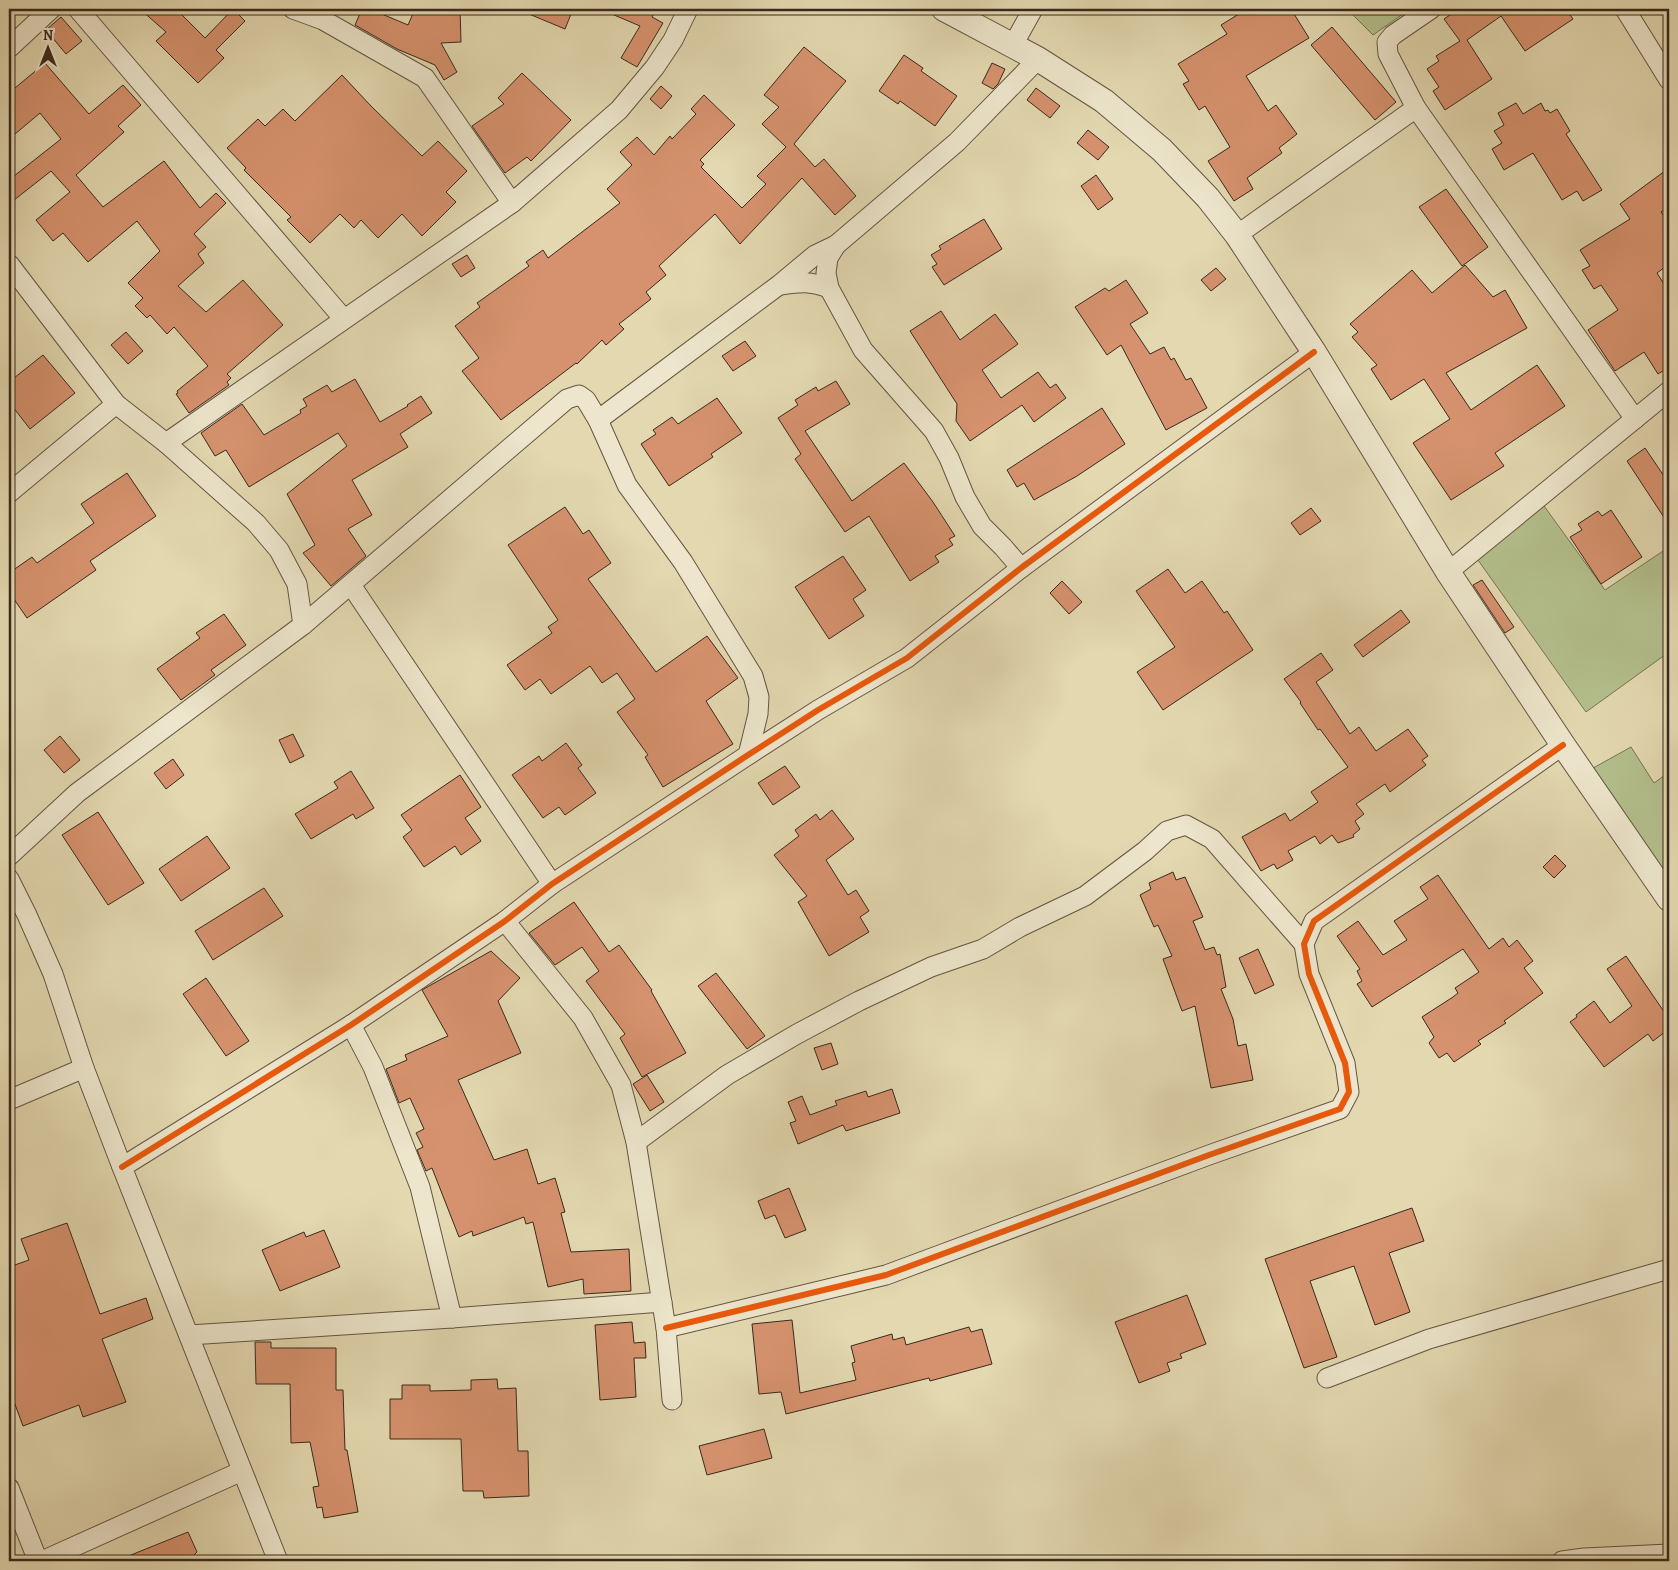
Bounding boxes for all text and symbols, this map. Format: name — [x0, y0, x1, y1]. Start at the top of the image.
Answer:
north arrow — [22, 22, 72, 72]
text: N — [43, 26, 53, 45]

